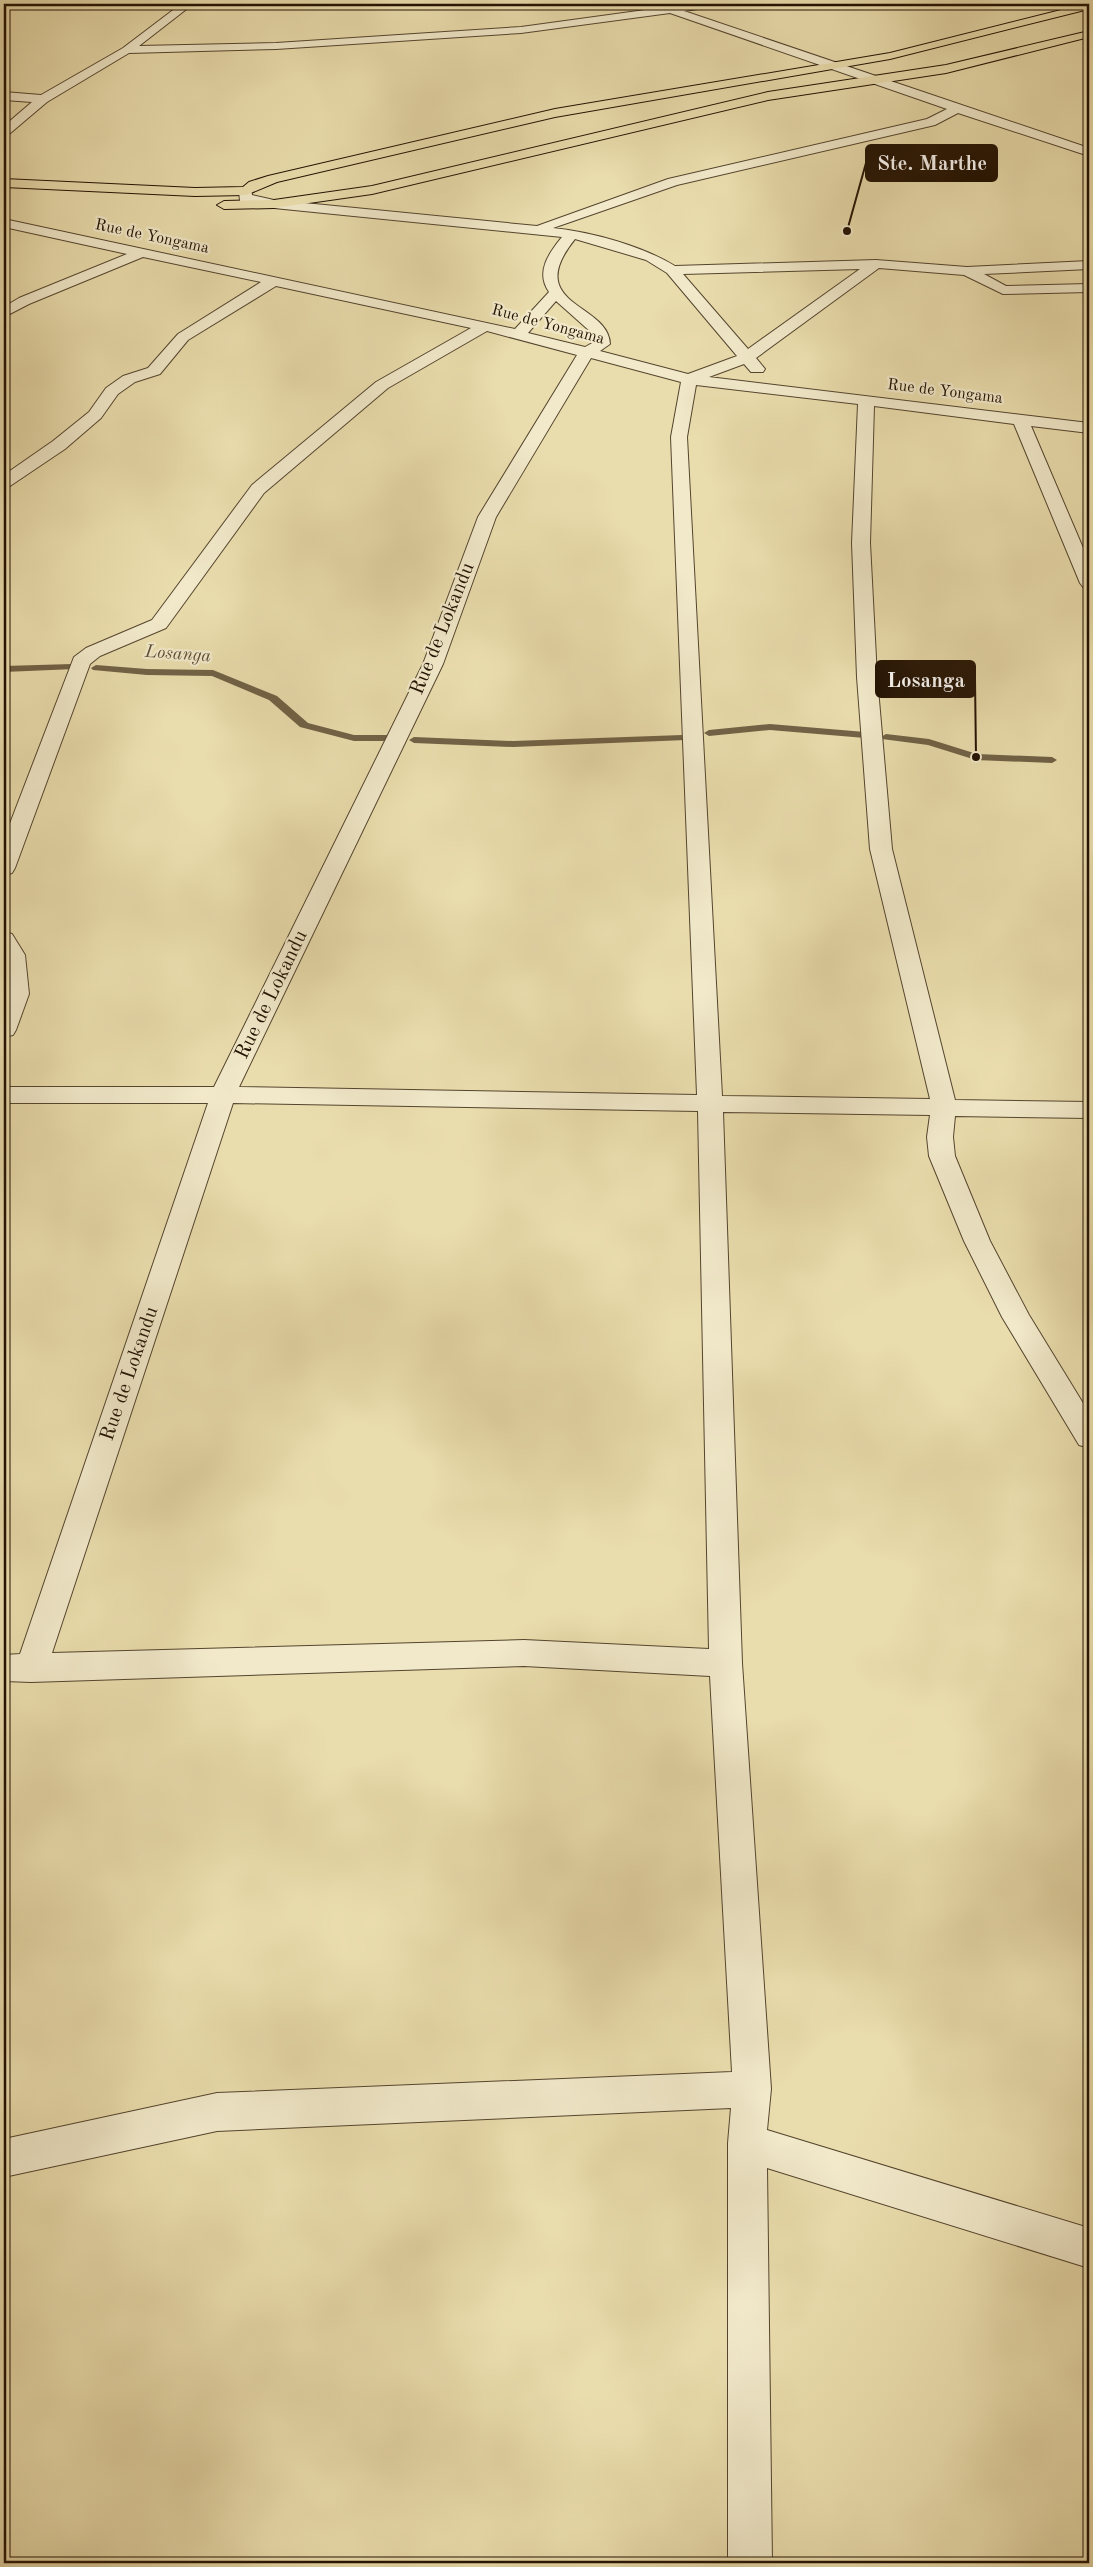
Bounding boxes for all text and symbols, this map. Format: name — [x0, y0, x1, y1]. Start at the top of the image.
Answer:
callout: Ste. Marthe — [866, 145, 997, 181]
text: Ste. Marthe — [877, 154, 987, 175]
street label: Rue de Yongama — [93, 217, 211, 257]
street label: Rue de Yongama — [490, 302, 606, 348]
street label: Rue de Yongama — [886, 377, 1004, 407]
street label: Rue de Lokandu — [407, 560, 479, 698]
water label: Losanga — [143, 643, 212, 665]
callout: Losanga — [876, 661, 975, 697]
text: Losanga — [887, 671, 965, 692]
street label: Rue de Lokandu — [232, 927, 312, 1063]
street label: Rue de Lokandu — [98, 1304, 162, 1444]

